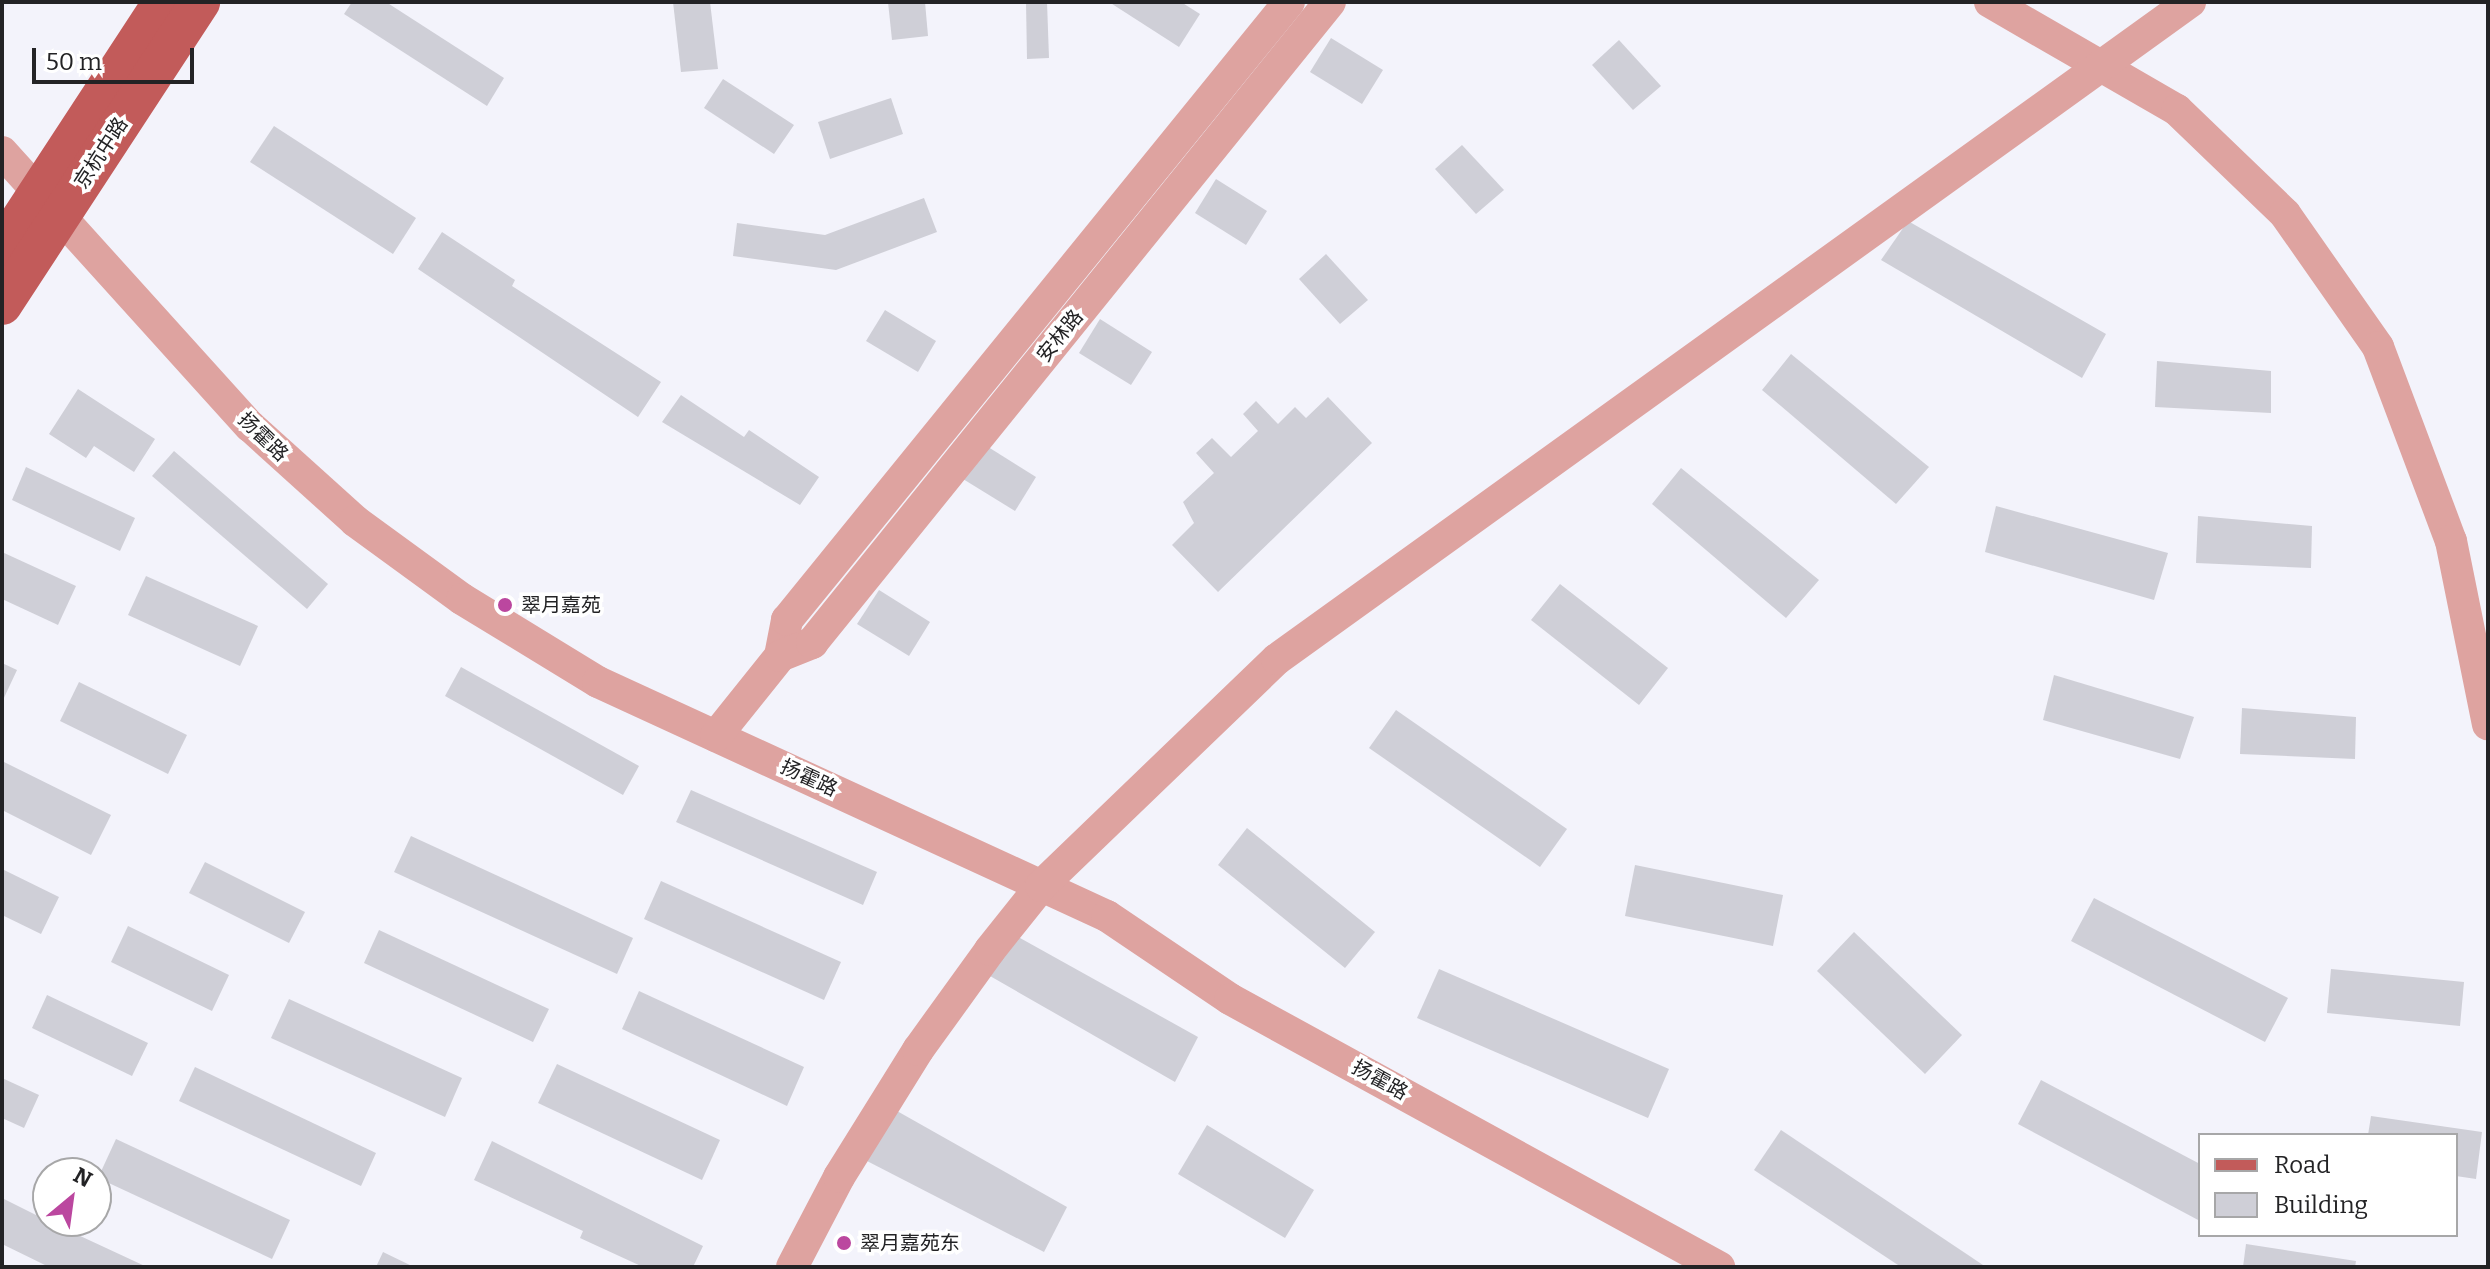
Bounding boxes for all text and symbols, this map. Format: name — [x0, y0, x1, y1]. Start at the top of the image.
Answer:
scale bar — [36, 32, 198, 82]
text: 50 m — [46, 48, 102, 76]
street label: 京杭中路 — [69, 113, 133, 193]
street label: 安林路 — [1032, 305, 1088, 367]
street label: 扬霍路 — [233, 408, 293, 466]
place label: 翠月嘉苑 — [521, 593, 601, 617]
marker: 翠月嘉苑 — [496, 596, 514, 614]
street label: 扬霍路 — [777, 754, 841, 802]
street label: 扬霍路 — [1348, 1055, 1412, 1105]
legend — [2198, 1133, 2458, 1237]
text: Road — [2274, 1151, 2330, 1179]
north arrow — [32, 1157, 112, 1237]
text: N — [69, 1161, 97, 1193]
text: Building — [2274, 1191, 2368, 1219]
place label: 翠月嘉苑东 — [860, 1231, 960, 1255]
marker: 翠月嘉苑东 — [835, 1234, 853, 1252]

